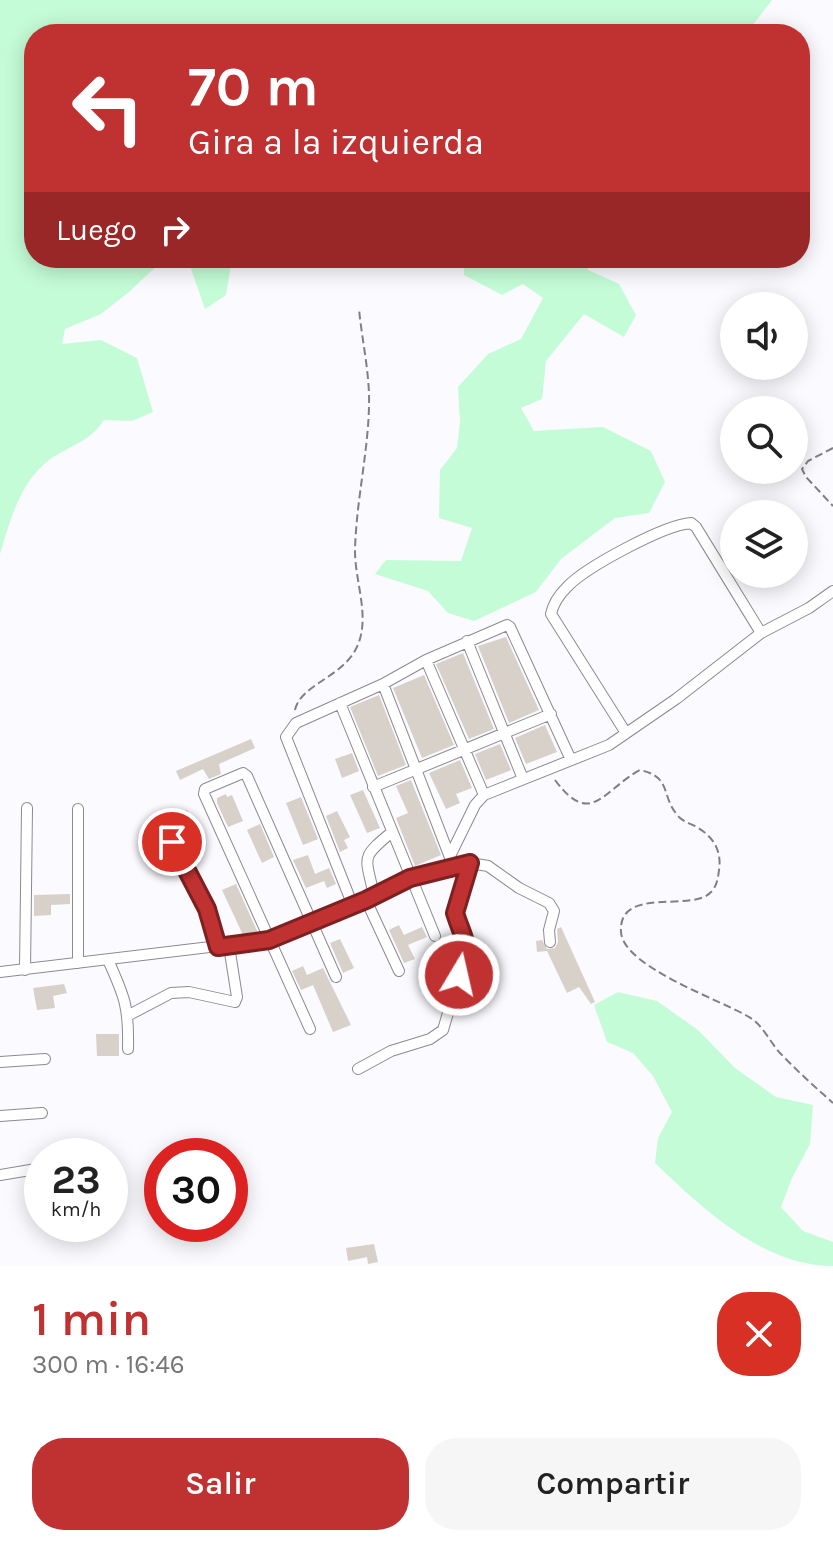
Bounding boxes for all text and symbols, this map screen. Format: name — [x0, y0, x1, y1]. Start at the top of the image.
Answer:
text: 70 m — [188, 54, 319, 119]
icon: left — [56, 56, 160, 160]
text: Gira a la izquierda — [188, 121, 484, 163]
icon: right — [153, 208, 197, 252]
text: Luego — [56, 212, 137, 248]
map controls — [720, 292, 808, 588]
button: sound — [720, 292, 808, 380]
button: search — [720, 396, 808, 484]
button: layers — [720, 500, 808, 588]
pin — [138, 808, 206, 876]
icon: arrive — [150, 820, 194, 864]
position arrow — [417, 933, 501, 1017]
speed limit sign: 30 — [144, 1138, 248, 1242]
text: 23 — [51, 1156, 101, 1203]
text: km/h — [51, 1198, 101, 1221]
text: 1 min — [32, 1291, 151, 1347]
button: close — [717, 1292, 801, 1376]
text: 300 m · 16:46 — [32, 1349, 185, 1380]
button: Salir — [32, 1438, 409, 1530]
button: Compartir — [425, 1438, 801, 1530]

